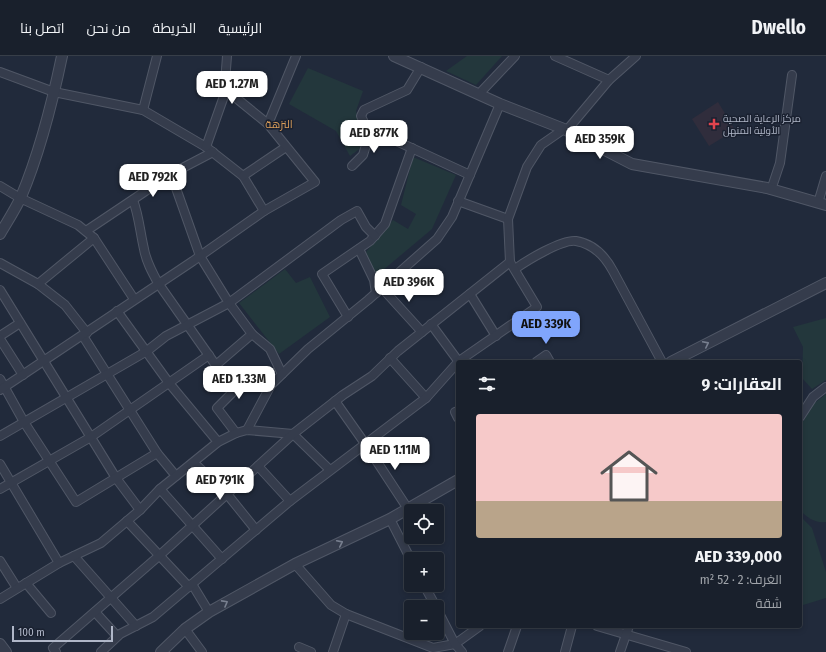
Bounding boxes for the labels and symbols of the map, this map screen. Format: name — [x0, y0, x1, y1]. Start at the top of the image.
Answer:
pin: AED 1.27M — [186, 71, 278, 105]
place label: مركز الرعاية الصحية الأولية المنهل — [723, 113, 801, 137]
district label: النزهة — [265, 118, 293, 131]
marker: مركز الرعاية الصحية الأولية المنهل — [708, 118, 720, 130]
pin: AED 877K — [333, 120, 415, 154]
pin: AED 359K — [559, 126, 641, 160]
pin: AED 792K — [112, 164, 194, 198]
pin: AED 396K — [368, 269, 450, 303]
pin: AED 339K — [505, 311, 587, 345]
one-way arrow — [702, 341, 709, 349]
pin: AED 1.33M — [193, 366, 285, 400]
pin: AED 1.11M — [349, 437, 441, 471]
pin: AED 791K — [179, 467, 261, 501]
one-way arrow — [335, 540, 343, 548]
one-way arrow — [221, 601, 228, 608]
scale bar — [12, 624, 113, 643]

